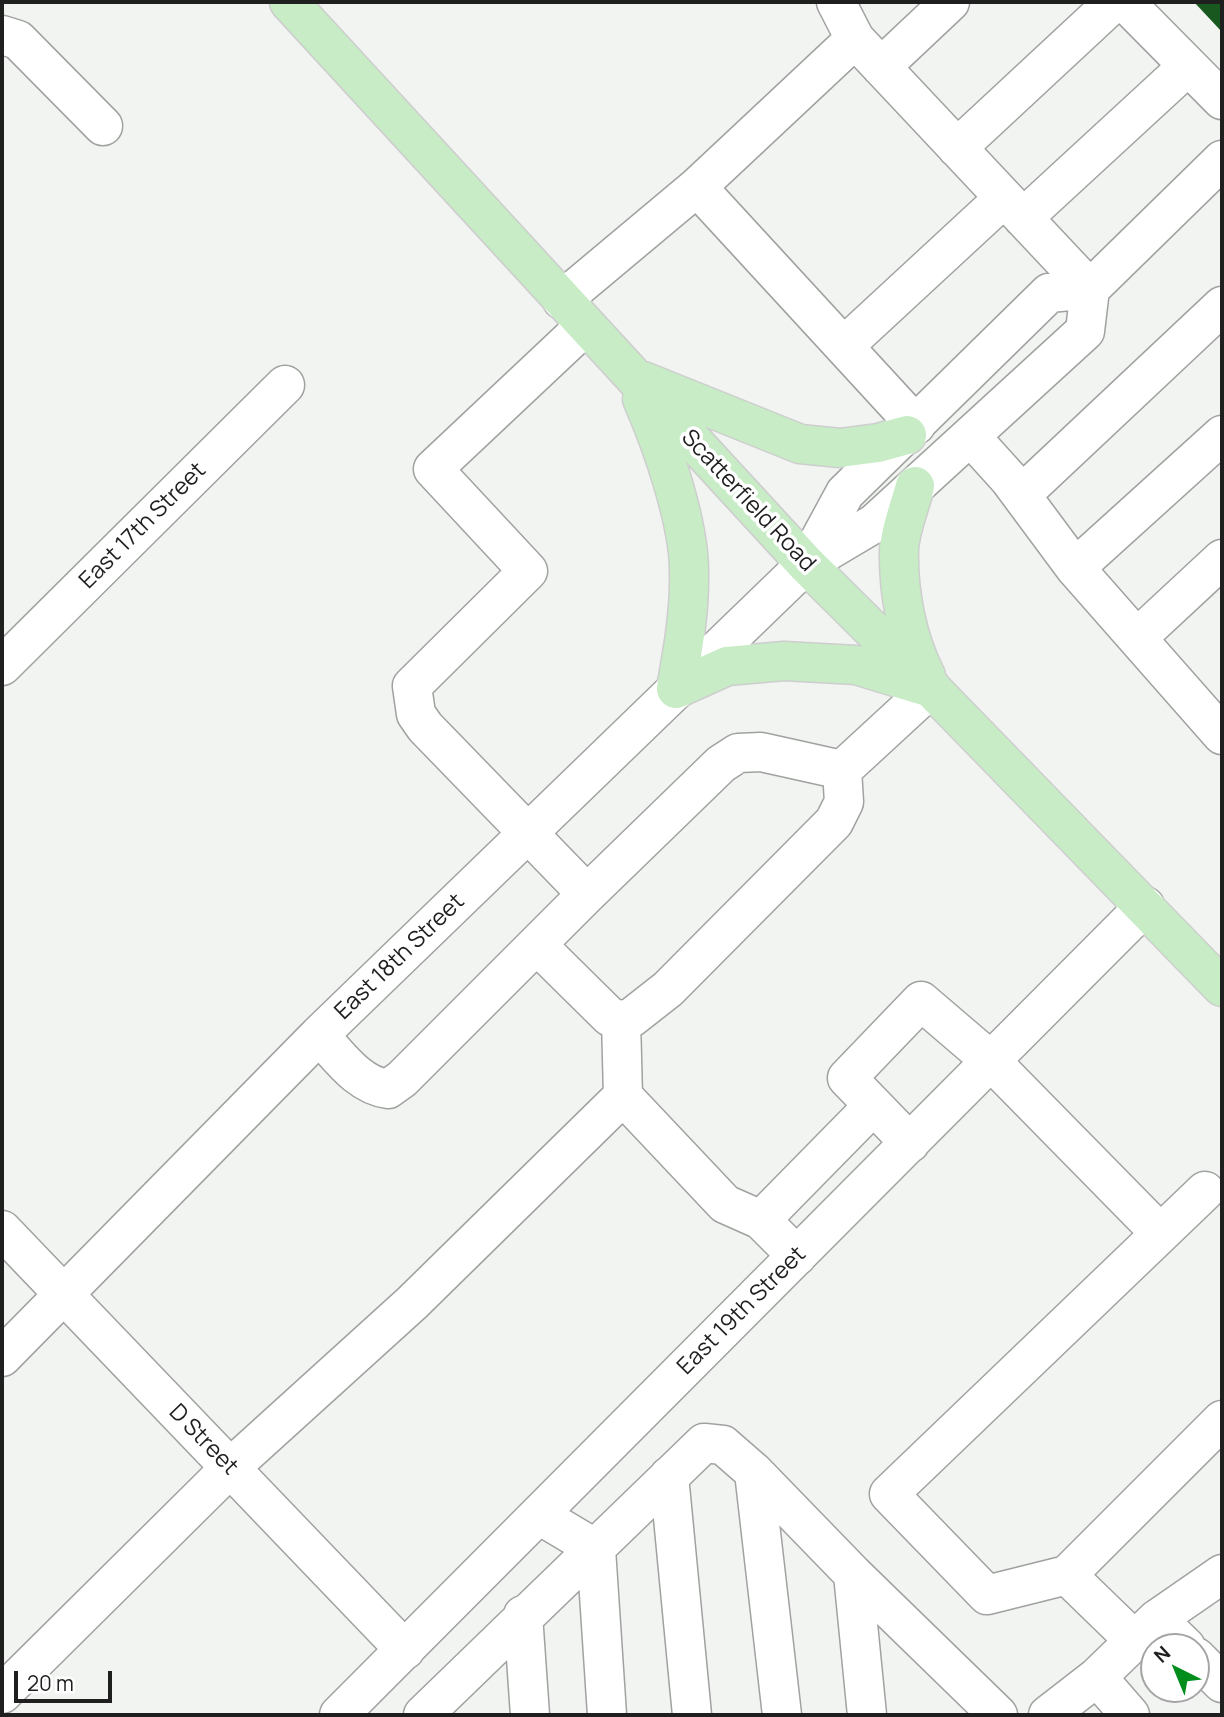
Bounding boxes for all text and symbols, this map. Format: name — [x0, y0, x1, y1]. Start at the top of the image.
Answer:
street label: Scatterfield Road — [675, 424, 821, 578]
street label: East 17th Street — [74, 457, 212, 595]
street label: East 18th Street — [330, 888, 470, 1026]
street label: East 19th Street — [672, 1241, 812, 1381]
street label: D Street — [163, 1399, 243, 1481]
north arrow — [1140, 1633, 1210, 1703]
text: N — [1148, 1640, 1176, 1668]
scale bar — [18, 1658, 116, 1702]
text: 20 m — [27, 1669, 74, 1697]

